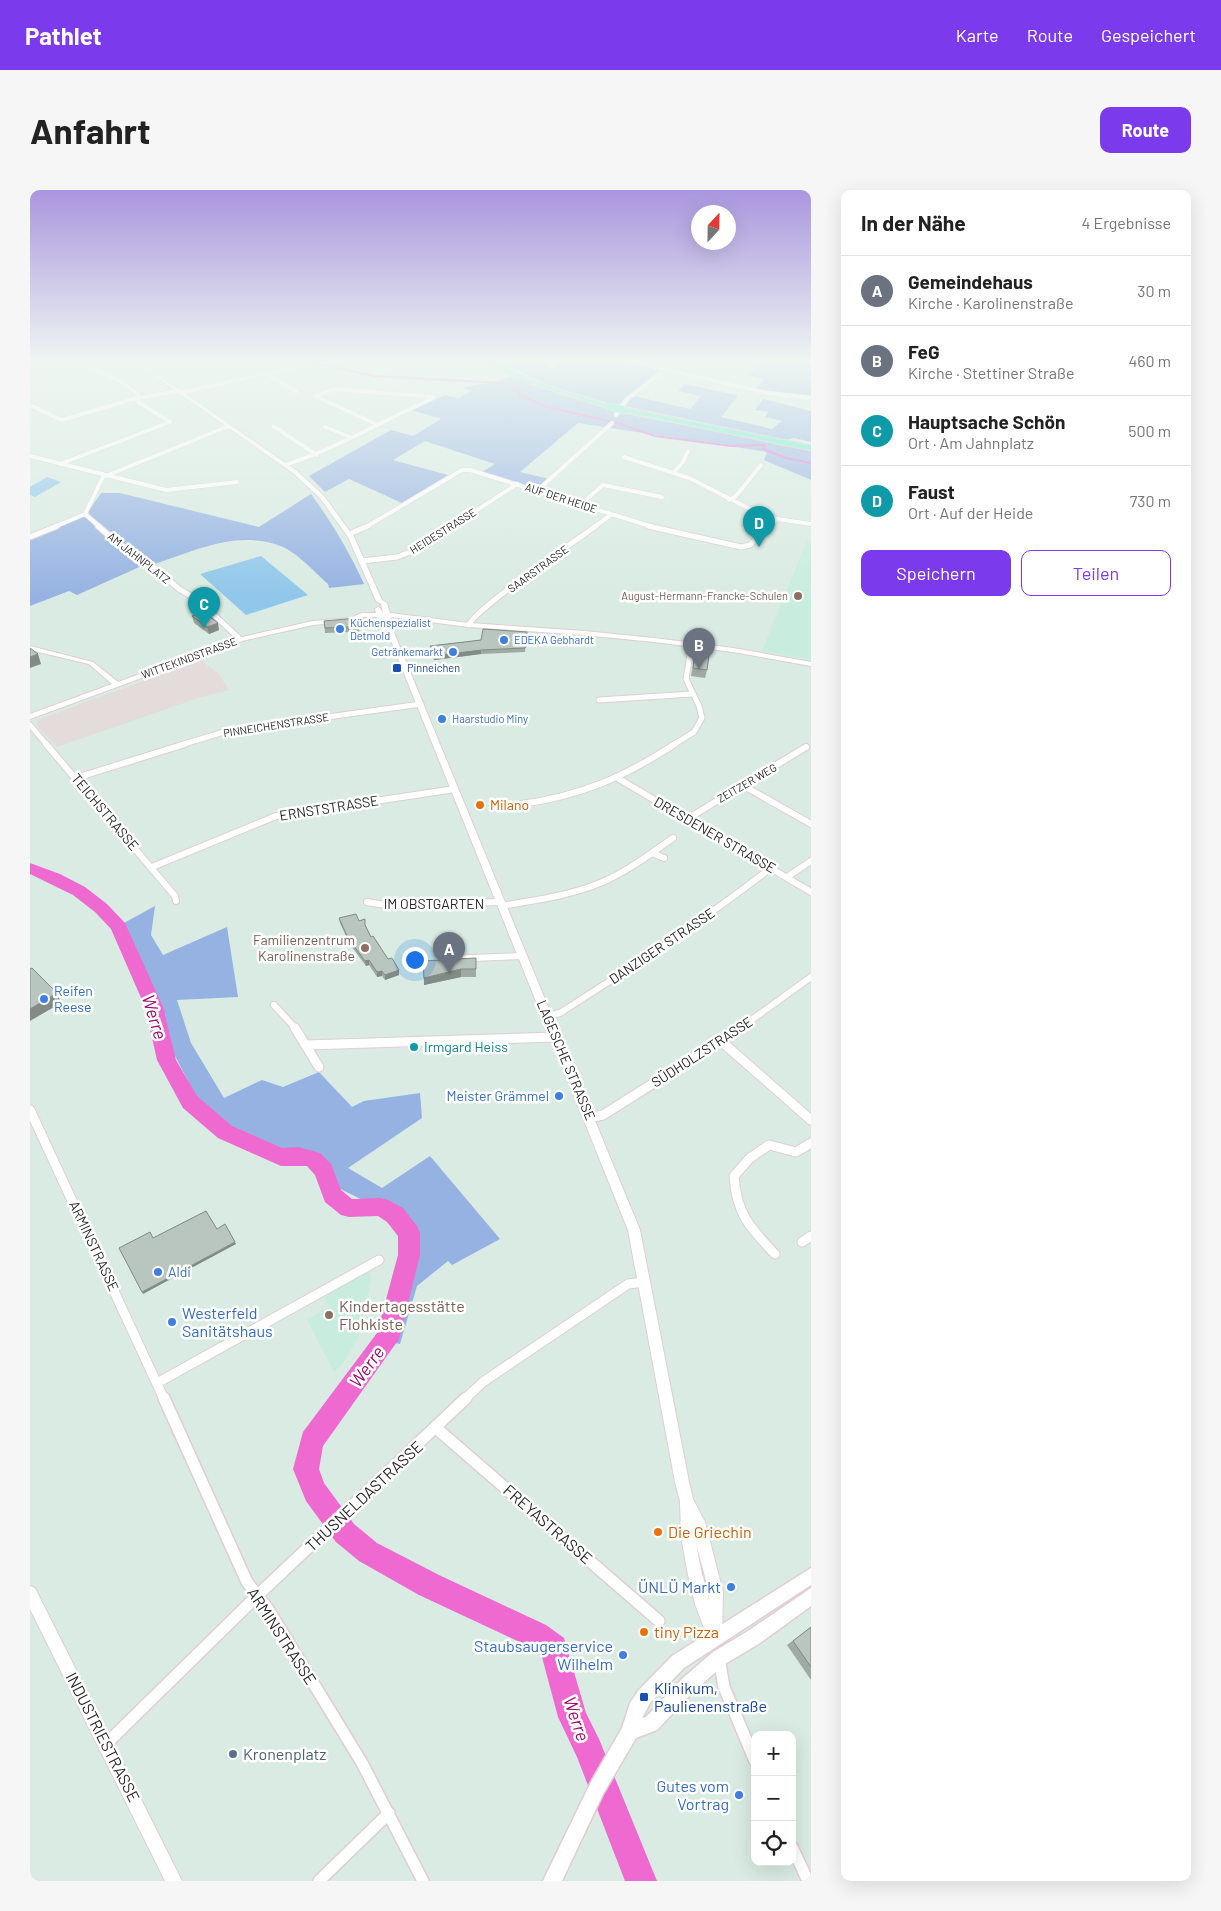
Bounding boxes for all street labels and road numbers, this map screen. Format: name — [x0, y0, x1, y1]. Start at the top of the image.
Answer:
street label: AUF DER HEIDE — [524, 480, 599, 515]
street label: HEIDESTRASSE — [407, 505, 478, 556]
street label: AM JAHNPLATZ — [106, 529, 173, 586]
street label: SAARSTRASSE — [505, 542, 571, 595]
street label: WITTEKINDSTRASSE — [139, 634, 239, 681]
street label: PINNEICHENSTRASSE — [222, 710, 330, 739]
street label: ZEITZER WEG — [715, 760, 779, 805]
street label: TEICHSTRASSE — [68, 770, 143, 854]
street label: ERNSTSTRASSE — [278, 791, 380, 824]
street label: DRESDENER STRASSE — [651, 793, 779, 876]
street label: IM OBSTGARTEN — [384, 895, 484, 912]
street label: DANZIGER STRASSE — [606, 904, 718, 987]
street label: LAGESCHE STRASSE — [533, 997, 599, 1122]
street label: SÜDHOLZSTRASSE — [648, 1013, 755, 1091]
street label: ARMINSTRASSE — [66, 1198, 123, 1294]
street label: THUSNELDASTRASSE — [301, 1436, 426, 1555]
street label: FREYASTRASSE — [500, 1480, 597, 1567]
street label: ARMINSTRASSE — [244, 1584, 321, 1688]
street label: INDUSTRIESTRASSE — [63, 1669, 144, 1805]

